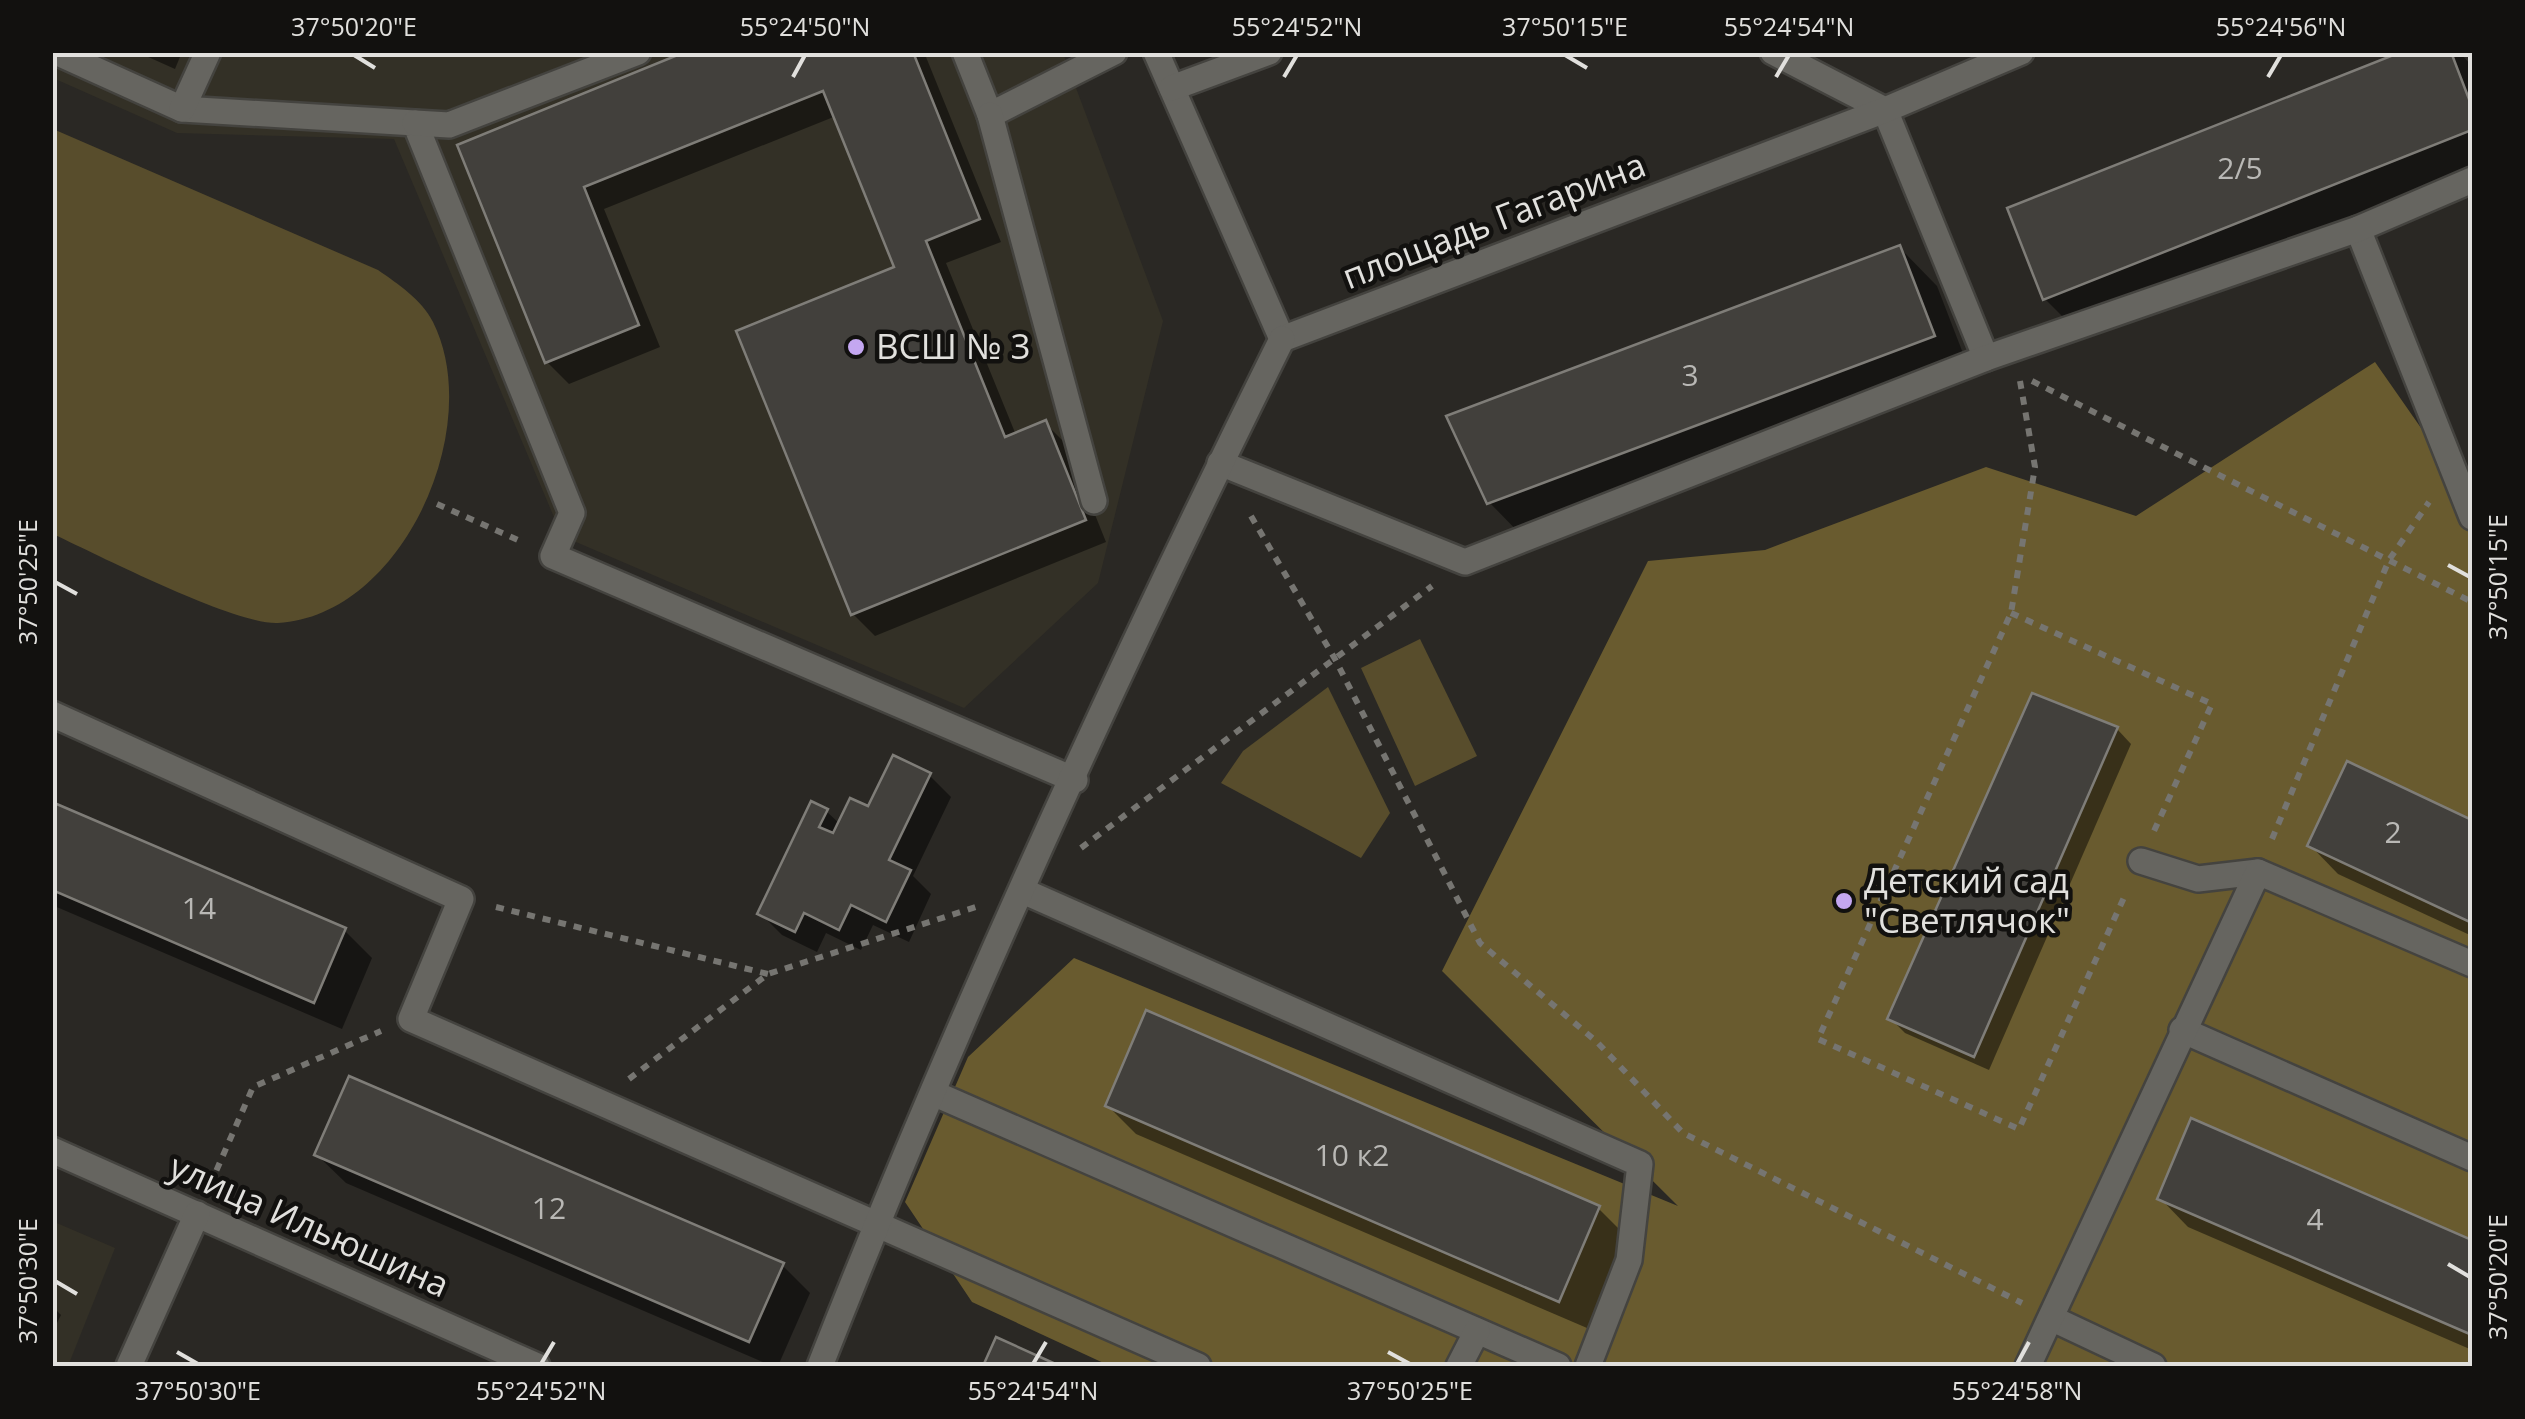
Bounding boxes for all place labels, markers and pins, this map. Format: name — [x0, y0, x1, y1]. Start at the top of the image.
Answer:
place label: ВСШ № 3 — [876, 322, 1031, 369]
marker: ВСШ № 3 — [845, 336, 867, 358]
place label: Детский сад "Светлячок" — [1864, 856, 2070, 943]
marker: Детский сад "Светлячок" — [1833, 890, 1855, 912]

